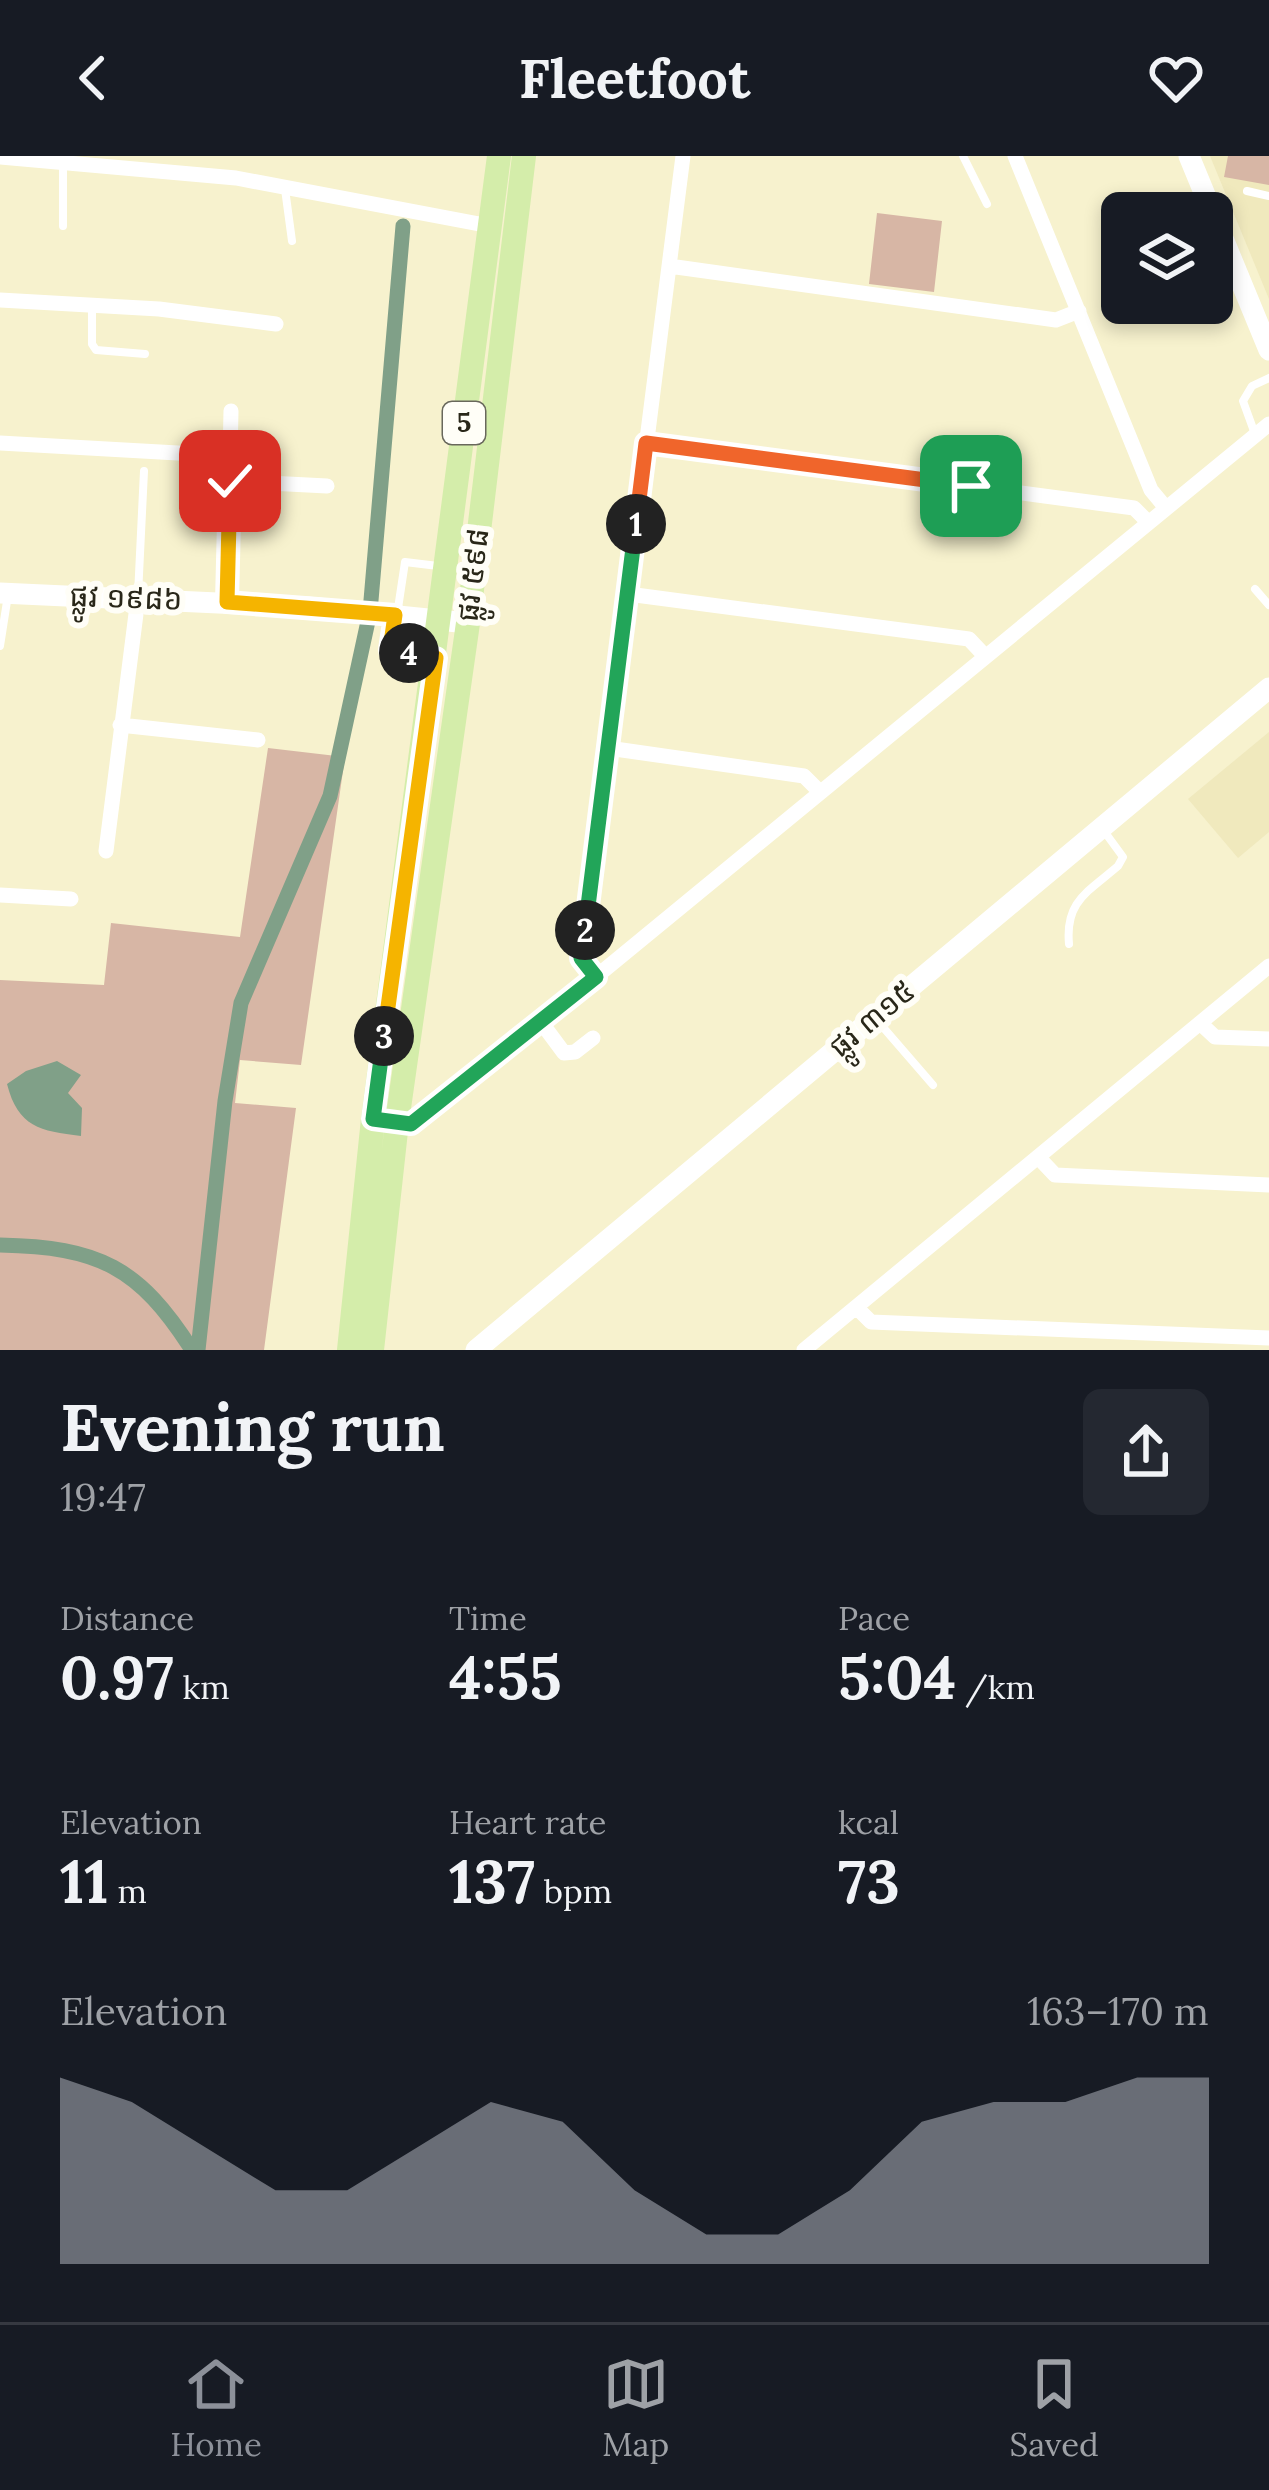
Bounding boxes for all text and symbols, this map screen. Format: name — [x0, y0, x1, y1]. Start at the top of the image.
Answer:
text: Fleetfoot — [519, 44, 750, 113]
icon: back — [60, 45, 126, 111]
icon: heart — [1143, 45, 1209, 111]
map controls — [1101, 192, 1233, 324]
button: layers — [1101, 192, 1233, 324]
road number: 5 — [443, 402, 485, 444]
pin — [179, 430, 281, 532]
pin — [920, 435, 1022, 537]
icon: check — [197, 448, 263, 514]
icon: arrive — [938, 453, 1004, 519]
pin: 1 — [606, 494, 666, 554]
text: 1 — [629, 503, 643, 545]
street label: ផ្លូវ ៥៩៨ — [447, 526, 504, 625]
street label: ផ្លូវ ១៩៨៦ — [69, 576, 183, 626]
pin: 4 — [379, 623, 439, 683]
text: 4 — [400, 632, 418, 674]
pin: 2 — [555, 900, 615, 960]
text: 2 — [576, 909, 594, 951]
street label: ផ្លូវ ៣១៥ — [821, 971, 927, 1071]
pin: 3 — [354, 1006, 414, 1066]
text: 3 — [375, 1015, 393, 1057]
text: Evening run — [60, 1385, 445, 1469]
button: share — [1083, 1389, 1209, 1515]
text: 19:47 — [60, 1472, 146, 1522]
text: Distance — [60, 1597, 194, 1639]
text: Time — [449, 1597, 527, 1639]
text: Pace — [838, 1597, 910, 1639]
text: 0.97 — [60, 1639, 174, 1715]
text: 4:55 — [449, 1639, 562, 1715]
text: 5:04 — [838, 1639, 956, 1715]
text: km — [174, 1666, 230, 1708]
text: /km — [956, 1666, 1035, 1708]
text: Elevation — [60, 1801, 202, 1843]
text: Heart rate — [449, 1801, 606, 1843]
text: kcal — [838, 1801, 899, 1843]
text: 11 — [60, 1843, 109, 1919]
text: 137 — [449, 1843, 535, 1919]
text: 73 — [838, 1843, 900, 1919]
text: m — [109, 1870, 147, 1912]
text: bpm — [535, 1870, 612, 1912]
text: Elevation — [60, 1986, 228, 2036]
text: 163–170 m — [1027, 1986, 1209, 2036]
tab: Home — [170, 2351, 262, 2465]
tab: Map — [602, 2351, 669, 2465]
tab: Saved — [1010, 2351, 1099, 2465]

